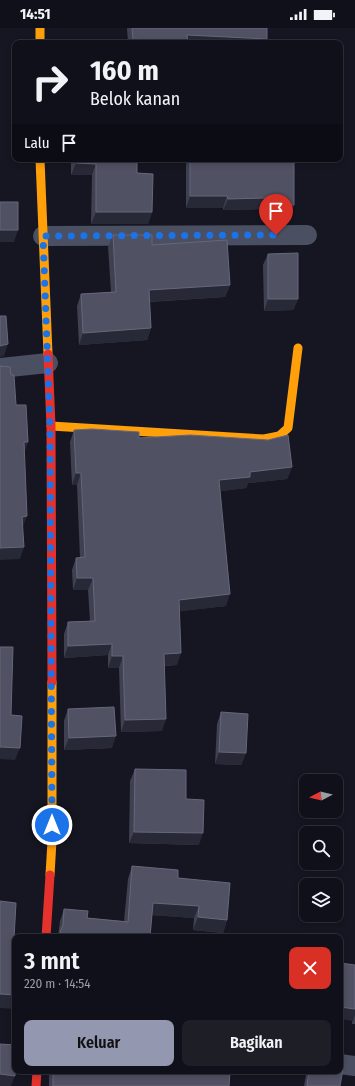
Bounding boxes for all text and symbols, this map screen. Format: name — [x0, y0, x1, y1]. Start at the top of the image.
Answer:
text: 14:51 — [20, 5, 51, 23]
text: 160 m — [90, 54, 159, 87]
icon: right — [24, 56, 76, 108]
text: Belok kanan — [90, 88, 180, 110]
icon: arrive — [58, 132, 80, 154]
text: Lalu — [24, 134, 50, 152]
pin — [259, 194, 293, 235]
icon: arrive — [265, 200, 287, 222]
north arrow — [299, 774, 343, 818]
map controls — [299, 774, 343, 922]
position arrow — [31, 804, 73, 846]
button: search — [299, 826, 343, 870]
button: layers — [299, 878, 343, 922]
text: 3 mnt — [24, 947, 80, 975]
button: close — [289, 947, 331, 989]
text: 220 m · 14:54 — [24, 976, 91, 991]
button: Keluar — [24, 1020, 174, 1066]
button: Bagikan — [182, 1020, 331, 1066]

